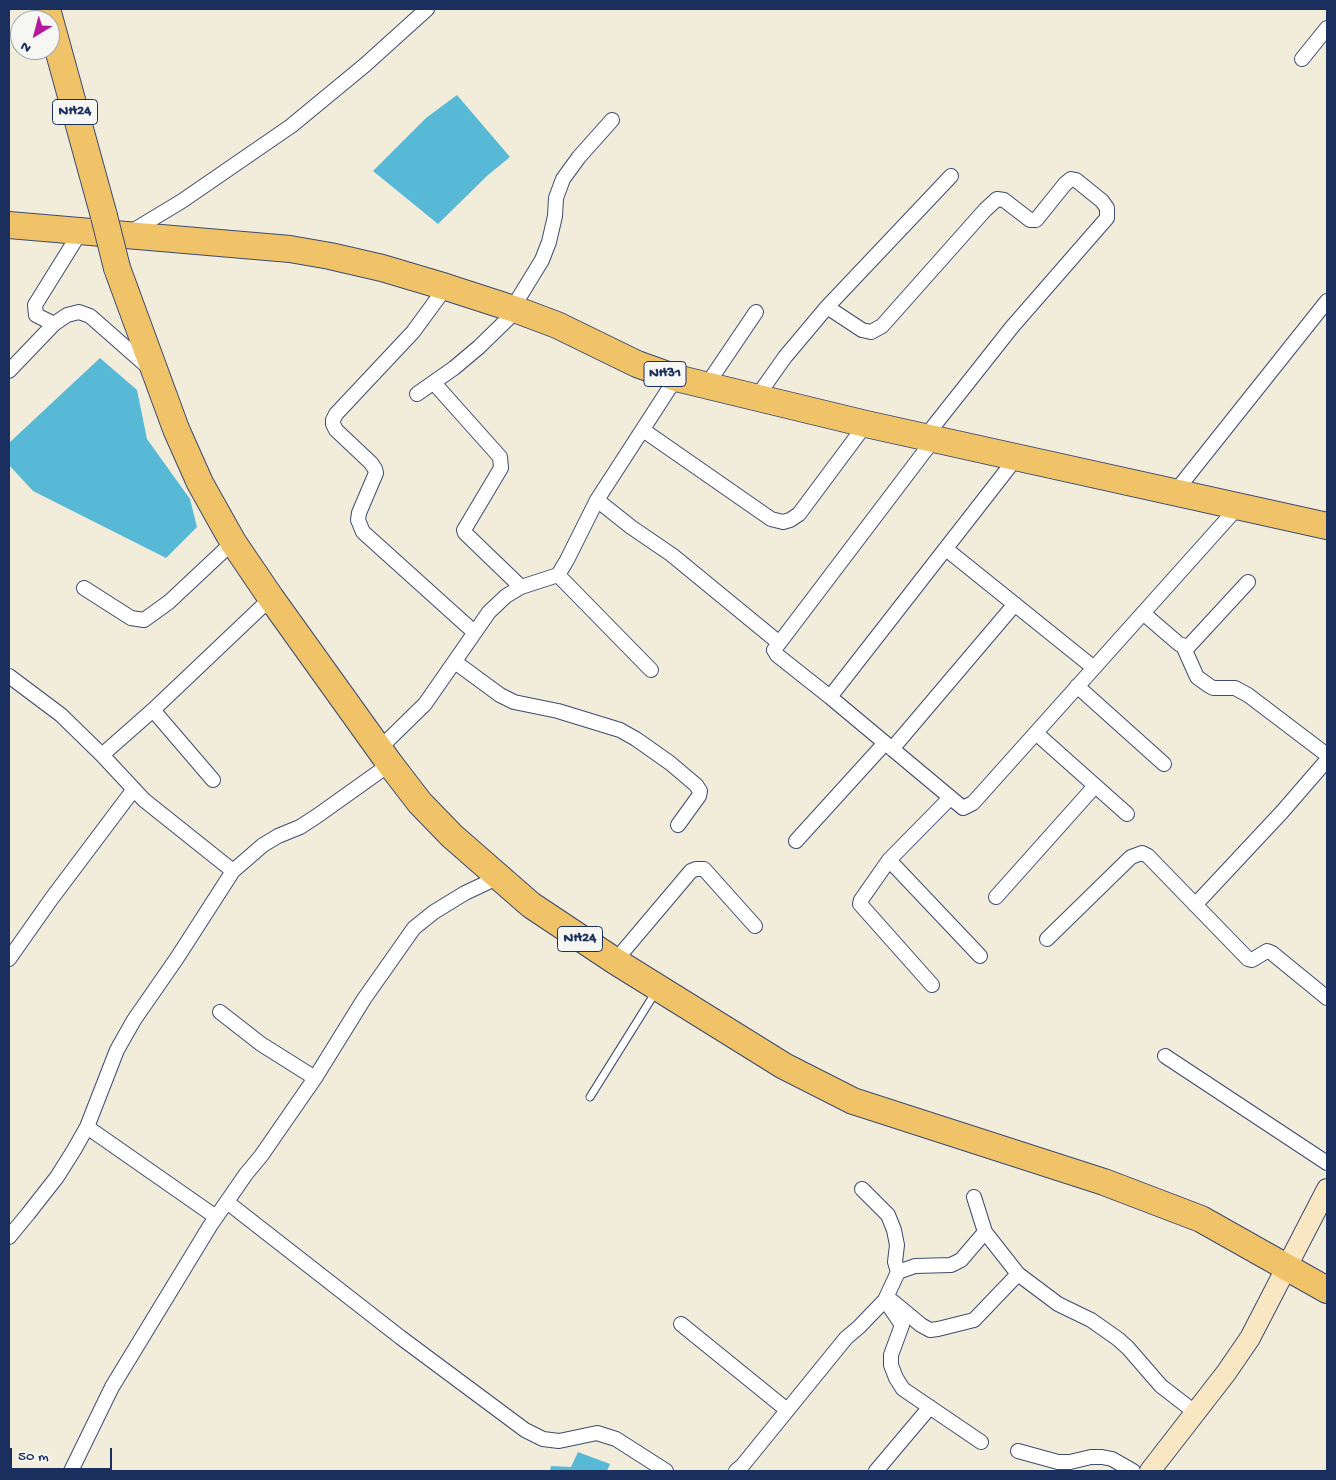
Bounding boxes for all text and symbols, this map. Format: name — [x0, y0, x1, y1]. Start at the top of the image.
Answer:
north arrow — [10, 10, 60, 60]
text: N — [18, 37, 35, 56]
road number: NH24 — [52, 100, 98, 124]
road number: NH31 — [644, 362, 686, 386]
road number: NH24 — [558, 926, 602, 952]
scale bar — [12, 1438, 115, 1470]
text: 50 m — [18, 1448, 49, 1466]

